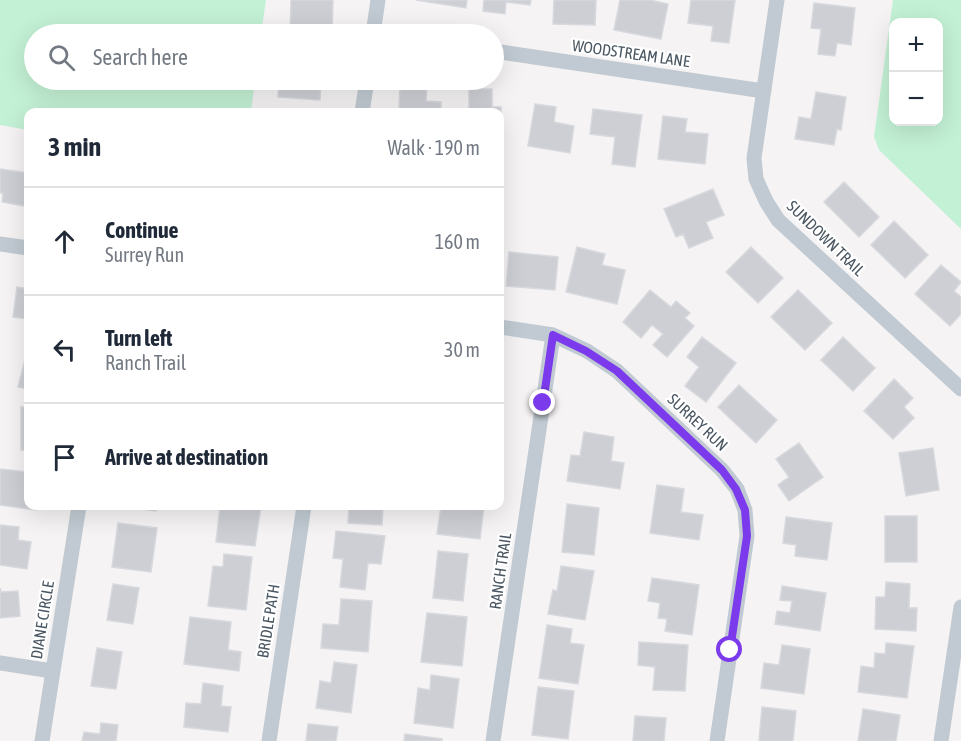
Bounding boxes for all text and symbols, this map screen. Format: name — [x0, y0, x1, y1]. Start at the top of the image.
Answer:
map controls — [889, 18, 943, 126]
button: + — [889, 18, 943, 72]
search box — [24, 24, 504, 90]
street label: WOODSTREAM LANE — [571, 36, 691, 70]
icon: search — [45, 41, 78, 74]
text: Search here — [93, 44, 188, 70]
button: − — [889, 72, 943, 126]
text: 3 min — [48, 132, 101, 162]
text: Walk · 190 m — [388, 136, 480, 159]
street label: SUNDOWN TRAIL — [784, 197, 869, 280]
text: Continue — [105, 217, 179, 243]
icon: ahead — [48, 225, 81, 258]
text: 160 m — [435, 230, 480, 253]
text: Surrey Run — [105, 243, 184, 266]
text: Turn left — [105, 325, 172, 351]
icon: left — [48, 333, 81, 366]
text: 30 m — [444, 338, 480, 361]
text: Ranch Trail — [105, 351, 186, 374]
route end — [529, 389, 555, 415]
street label: SURREY RUN — [664, 390, 732, 454]
icon: arrive — [48, 441, 81, 474]
text: Arrive at destination — [105, 444, 268, 470]
street label: RANCH TRAIL — [486, 531, 514, 610]
street label: DIANE CIRCLE — [27, 580, 57, 660]
street label: BRIDLE PATH — [253, 583, 283, 659]
route start — [716, 636, 742, 662]

